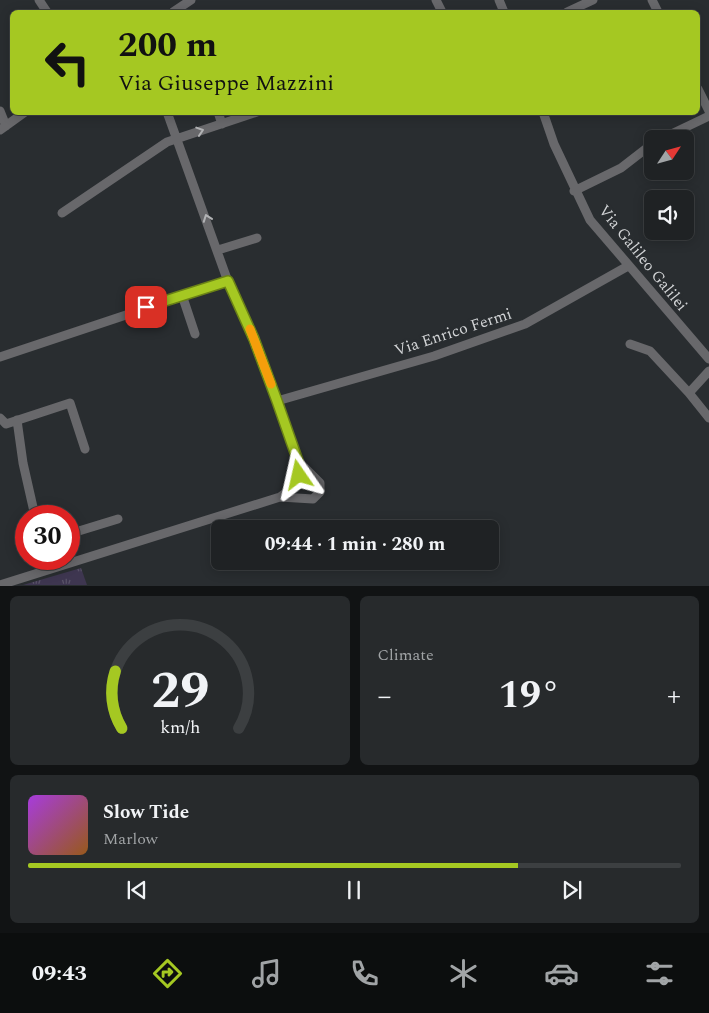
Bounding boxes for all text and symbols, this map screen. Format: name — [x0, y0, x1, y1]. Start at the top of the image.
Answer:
text: 200 m — [118, 19, 217, 72]
icon: left — [35, 30, 100, 95]
text: Via Giuseppe Mazzini — [118, 67, 334, 100]
one-way arrow — [195, 127, 203, 137]
north arrow — [644, 130, 694, 180]
map controls — [644, 130, 694, 240]
button: sound — [644, 190, 694, 240]
street label: Via Galileo Galilei — [593, 200, 693, 316]
one-way arrow — [203, 214, 213, 223]
pin — [125, 286, 167, 328]
icon: arrive — [132, 293, 160, 321]
street label: Via Enrico Fermi — [391, 302, 515, 362]
position arrow — [272, 448, 324, 500]
speed limit sign: 30 — [15, 505, 80, 570]
text: 09:44 · 1 min · 280 m — [265, 530, 445, 559]
text: Climate — [378, 643, 434, 667]
text: 29 — [151, 652, 209, 731]
text: 19° — [498, 667, 560, 725]
text: − — [378, 675, 392, 718]
text: + — [667, 675, 681, 718]
text: km/h — [160, 714, 200, 741]
text: Slow Tide — [103, 798, 189, 827]
text: Marlow — [103, 827, 158, 851]
icon: previous — [123, 876, 151, 904]
icon: pause — [340, 876, 368, 904]
icon: next — [558, 876, 586, 904]
icon: directions — [150, 956, 185, 991]
icon: music — [249, 956, 284, 991]
icon: phone — [347, 956, 382, 991]
icon: climate — [446, 956, 481, 991]
icon: car — [544, 956, 579, 991]
icon: filters — [642, 956, 677, 991]
text: 09:43 — [32, 957, 87, 990]

